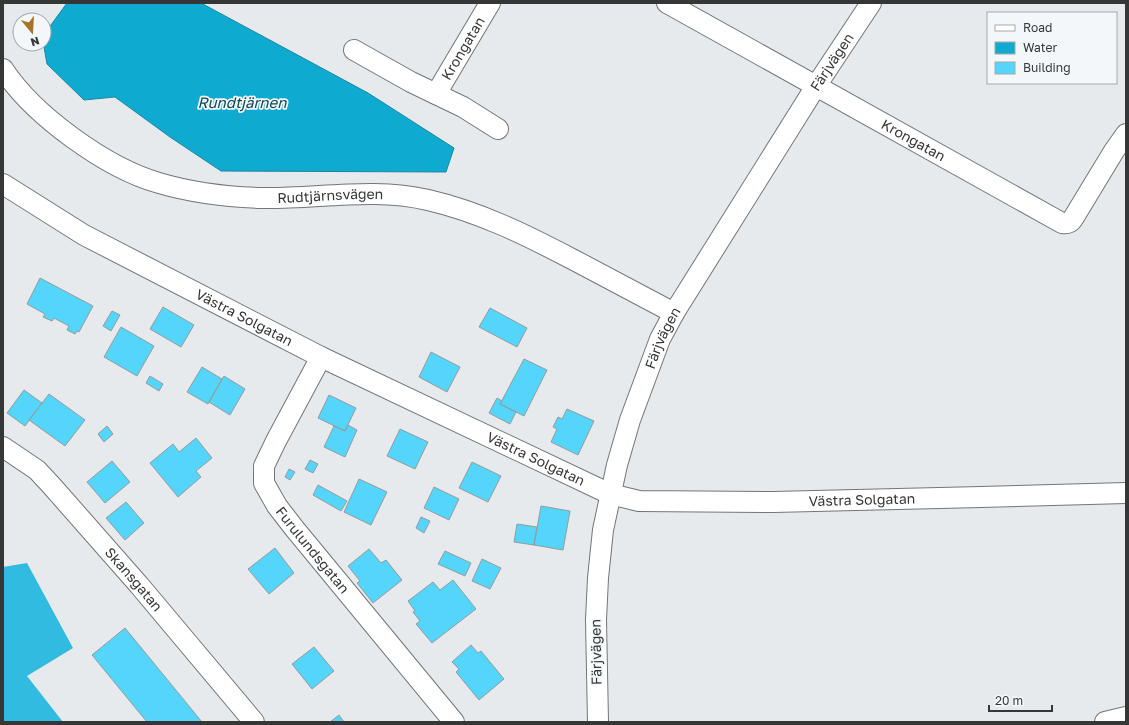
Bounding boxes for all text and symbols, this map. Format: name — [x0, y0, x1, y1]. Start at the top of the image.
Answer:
north arrow — [12, 12, 52, 52]
legend — [987, 12, 1117, 84]
street label: Krongatan — [437, 13, 488, 83]
text: Road — [1023, 20, 1052, 35]
street label: Färjvägen — [806, 30, 857, 94]
text: N — [29, 35, 41, 49]
text: Water — [1023, 40, 1057, 55]
text: Building — [1023, 60, 1071, 75]
water label: Rundtjärnen — [198, 93, 287, 112]
street label: Krongatan — [879, 115, 949, 164]
street label: Rudtjärnsvägen — [277, 185, 384, 206]
street label: Västra Solgatan — [193, 285, 296, 349]
street label: Färjvägen — [641, 304, 684, 371]
street label: Västra Solgatan — [484, 428, 588, 489]
street label: Västra Solgatan — [808, 490, 916, 509]
street label: Furulundsgatan — [273, 503, 353, 597]
street label: Skansgatan — [102, 543, 166, 615]
street label: Färjvägen — [586, 619, 605, 685]
scale bar — [989, 687, 1052, 713]
text: 20 m — [995, 693, 1023, 708]

